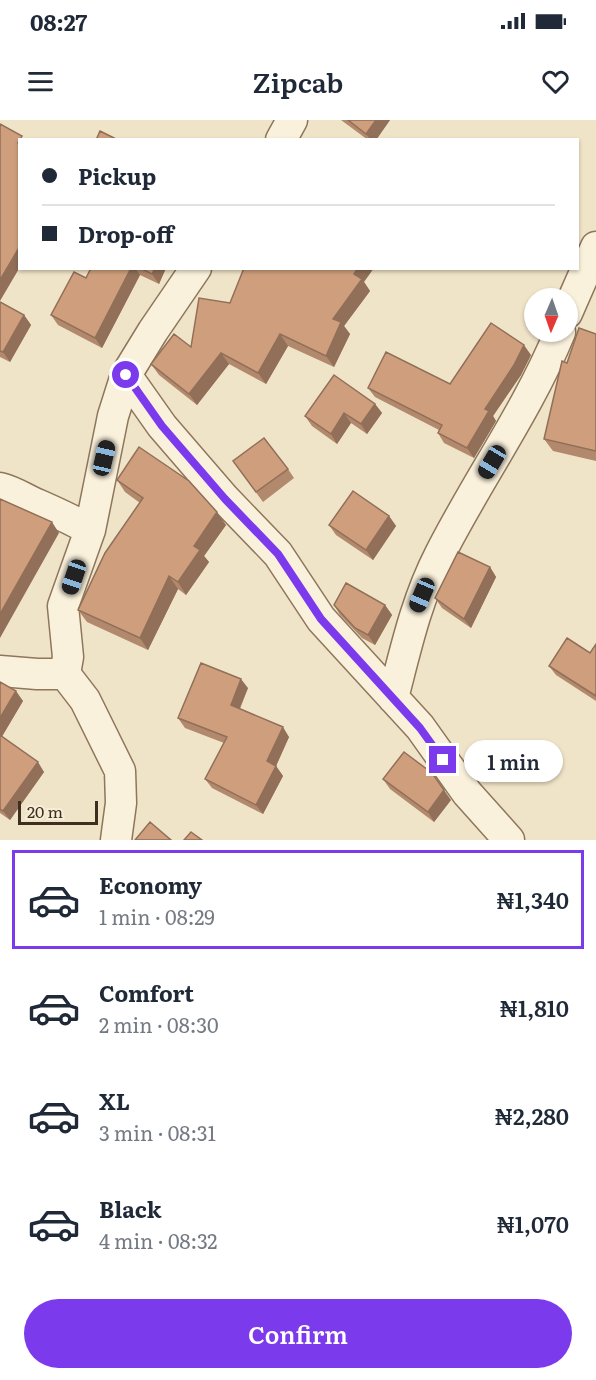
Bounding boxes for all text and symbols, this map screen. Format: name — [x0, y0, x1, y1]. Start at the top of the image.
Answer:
text: 08:27 — [30, 5, 87, 38]
text: Zipcab — [253, 61, 343, 101]
icon: menu — [24, 65, 57, 98]
icon: heart — [539, 65, 572, 98]
text: Pickup — [78, 159, 156, 192]
text: Drop-off — [78, 217, 174, 250]
north arrow — [524, 288, 578, 342]
map controls — [524, 288, 578, 342]
route start — [112, 361, 139, 388]
car — [91, 438, 117, 478]
car — [475, 442, 509, 482]
car — [60, 557, 88, 597]
car — [407, 575, 437, 615]
callout: 1 min — [464, 739, 563, 781]
route end — [429, 746, 456, 773]
text: 1 min — [487, 746, 540, 776]
scale bar — [18, 798, 98, 826]
text: 20 m — [27, 799, 63, 823]
text: Economy — [99, 868, 202, 901]
icon: car — [27, 873, 81, 927]
text: ₦1,340 — [496, 883, 569, 916]
text: 1 min · 08:29 — [99, 901, 215, 931]
text: Comfort — [99, 976, 194, 1009]
icon: car — [27, 981, 81, 1035]
text: ₦1,810 — [500, 991, 569, 1024]
text: 2 min · 08:30 — [99, 1009, 219, 1039]
text: XL — [99, 1084, 130, 1117]
icon: car — [27, 1089, 81, 1143]
text: ₦2,280 — [494, 1099, 569, 1132]
text: 3 min · 08:31 — [99, 1117, 216, 1147]
text: Black — [99, 1192, 161, 1225]
icon: car — [27, 1197, 81, 1251]
text: ₦1,070 — [496, 1207, 569, 1240]
text: 4 min · 08:32 — [99, 1225, 217, 1255]
button: Confirm — [24, 1299, 572, 1368]

